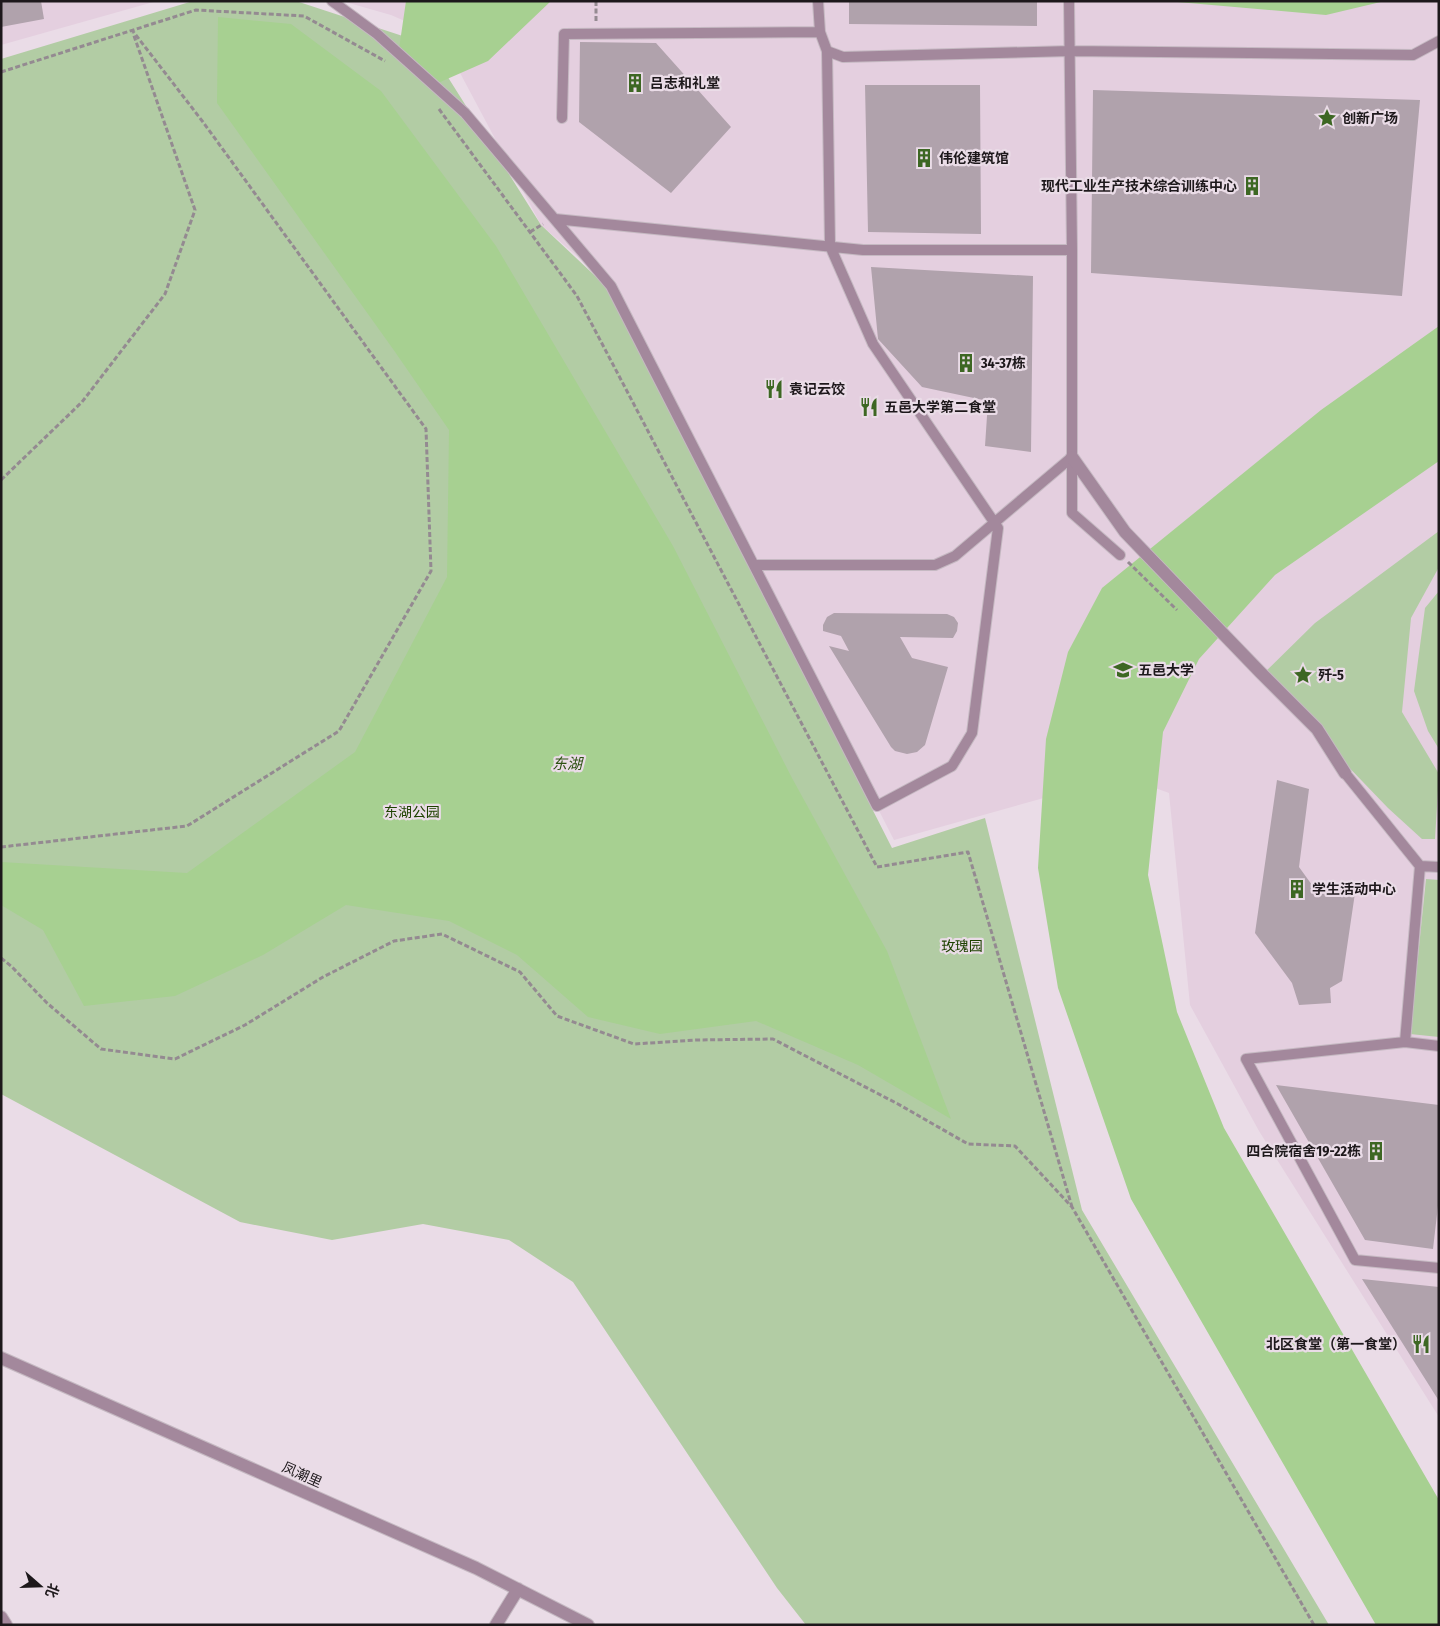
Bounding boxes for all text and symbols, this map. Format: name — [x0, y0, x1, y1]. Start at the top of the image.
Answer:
building icon: 吕志和礼堂 — [624, 72, 646, 94]
place label: 吕志和礼堂 — [650, 75, 720, 92]
place icon: 创新广场 — [1316, 107, 1338, 129]
place label: 创新广场 — [1342, 110, 1398, 127]
building icon: 伟伦建筑馆 — [913, 147, 935, 169]
place label: 伟伦建筑馆 — [939, 150, 1009, 167]
building icon: 现代工业生产技术综合训练中心 — [1241, 175, 1263, 197]
place label: 现代工业生产技术综合训练中心 — [1041, 178, 1237, 195]
building icon: 34-37栋 — [955, 352, 977, 374]
place label: 34-37栋 — [980, 355, 1026, 372]
restaurant icon: 袁记云饺 — [763, 378, 785, 400]
place label: 袁记云饺 — [789, 381, 845, 398]
restaurant icon: 五邑大学第二食堂 — [858, 396, 880, 418]
place label: 五邑大学第二食堂 — [884, 399, 996, 416]
school or university icon: 五邑大学 — [1112, 659, 1134, 681]
place label: 五邑大学 — [1138, 662, 1194, 679]
place icon: 歼-5 — [1292, 664, 1314, 686]
place label: 歼-5 — [1318, 667, 1344, 684]
water label: 东湖 — [552, 755, 584, 773]
park label: 东湖公园 — [384, 804, 440, 821]
building icon: 学生活动中心 — [1286, 878, 1308, 900]
place label: 学生活动中心 — [1312, 881, 1396, 898]
park label: 玫瑰园 — [941, 938, 983, 955]
building icon: 四合院宿舍19-22栋 — [1365, 1140, 1387, 1162]
place label: 四合院宿舍19-22栋 — [1246, 1143, 1361, 1160]
restaurant icon: 北区食堂（第一食堂） — [1410, 1333, 1432, 1355]
place label: 北区食堂（第一食堂） — [1266, 1336, 1406, 1353]
street label: 凤潮里 — [279, 1459, 325, 1491]
north arrow — [15, 1561, 65, 1611]
text: 北 — [41, 1581, 62, 1600]

